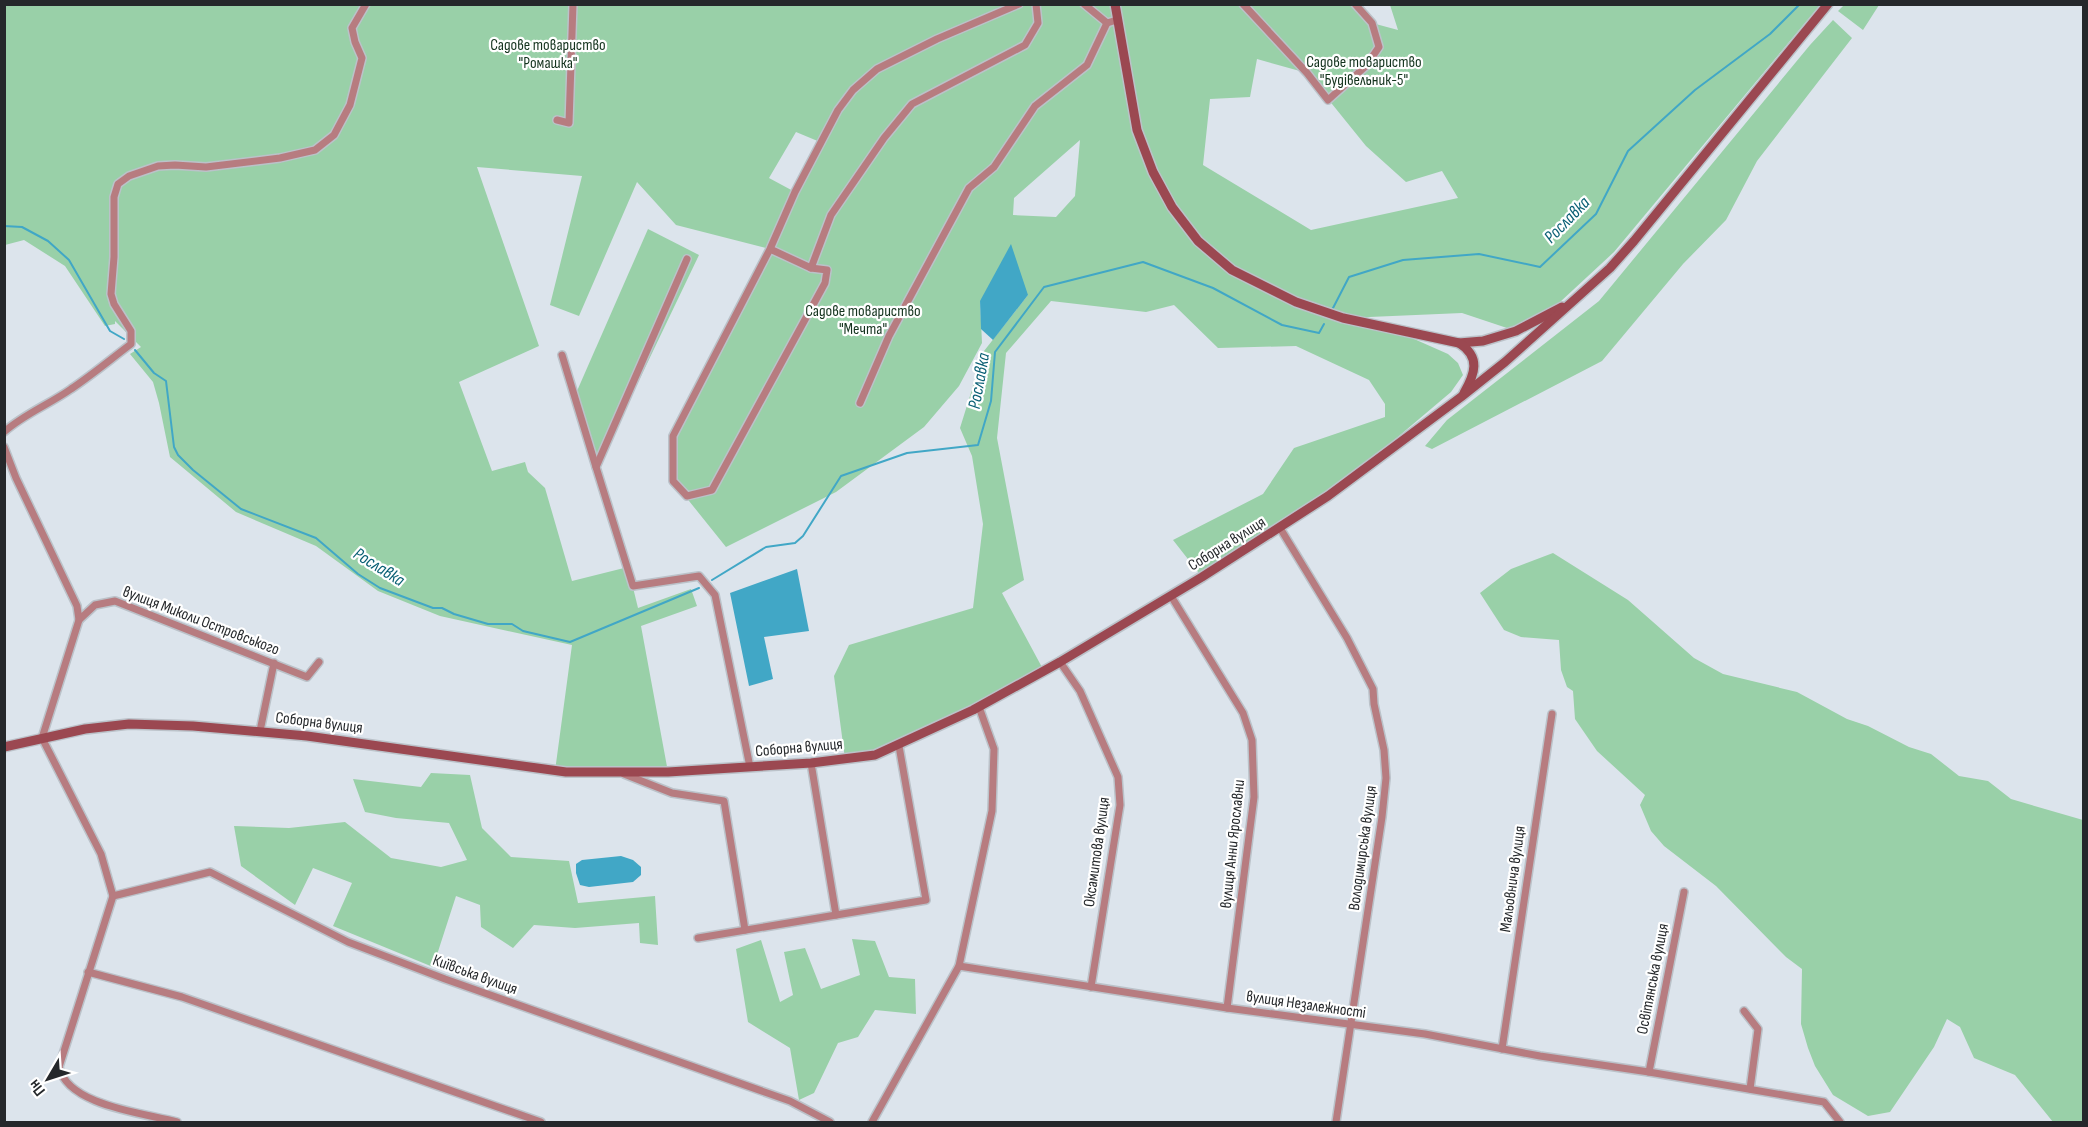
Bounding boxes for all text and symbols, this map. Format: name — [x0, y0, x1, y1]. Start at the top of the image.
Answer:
park label: Садове товариство "Ромашка" — [490, 36, 606, 73]
park label: Садове товариство "Будівельник-5" — [1306, 53, 1422, 90]
water label: Рославка — [1540, 192, 1595, 248]
park label: Садове товариство "Мечта" — [805, 302, 921, 339]
water label: Рославка — [964, 351, 994, 411]
street label: Соборна вулиця — [1185, 513, 1269, 575]
water label: Рославка — [350, 543, 409, 591]
street label: вулиця Миколи Островського — [120, 582, 282, 660]
street label: Соборна вулиця — [274, 708, 364, 738]
street label: Соборна вулиця — [755, 735, 843, 761]
street label: вулиця Анни Ярославни — [1217, 779, 1249, 909]
street label: Володимирська вулиця — [1345, 784, 1381, 912]
street label: Оксамитова вулиця — [1080, 796, 1114, 908]
street label: Мальовнича вулиця — [1496, 825, 1530, 933]
street label: Освітянська вулиця — [1633, 922, 1673, 1036]
street label: Київська вулиця — [430, 951, 520, 999]
street label: вулиця Незалежності — [1245, 987, 1367, 1023]
north arrow — [18, 1049, 78, 1109]
text: Пн — [25, 1076, 50, 1099]

